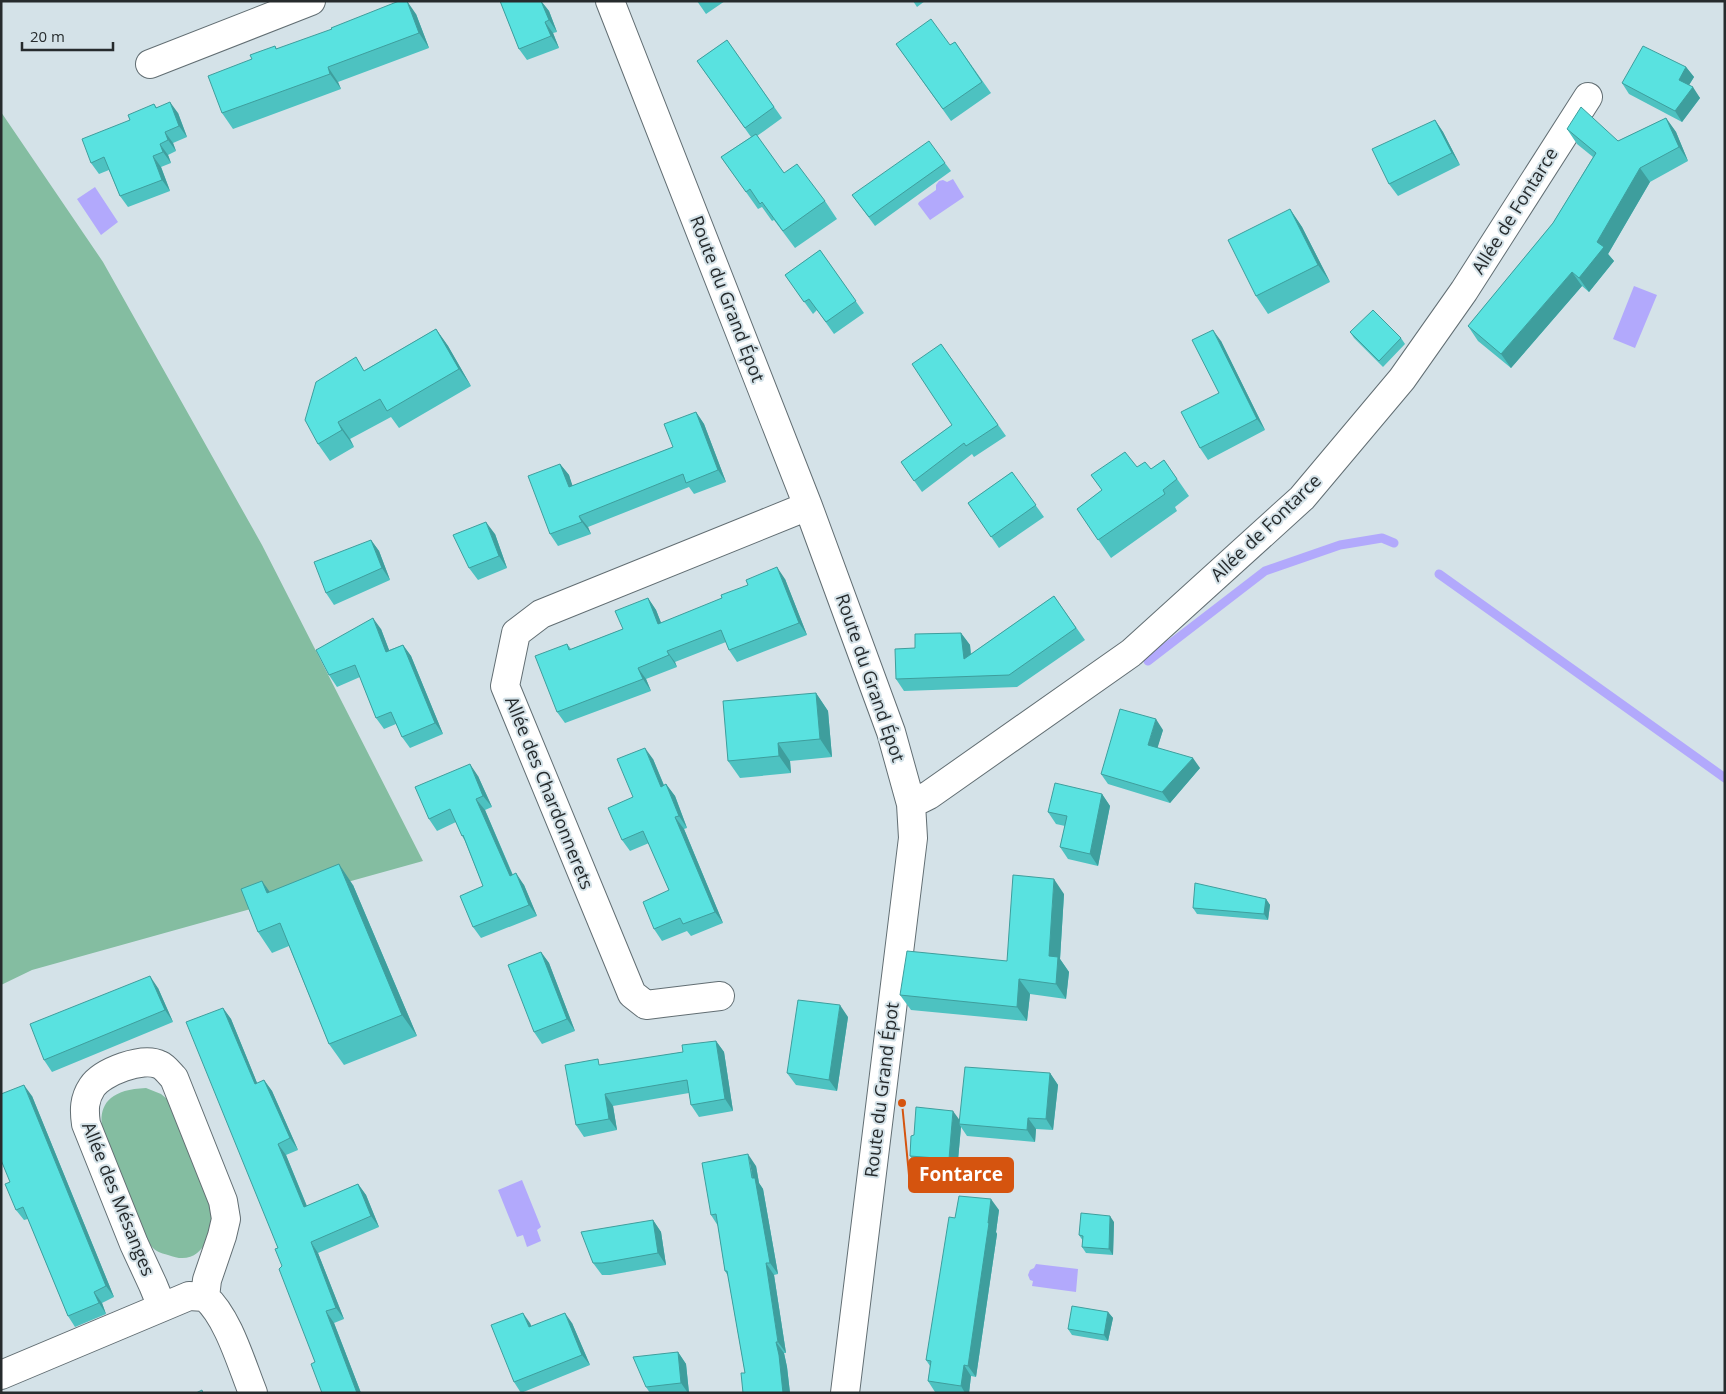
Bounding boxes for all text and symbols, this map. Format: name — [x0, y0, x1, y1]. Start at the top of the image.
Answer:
scale bar — [22, 20, 114, 52]
text: 20 m — [30, 26, 65, 46]
street label: Allée de Fontarce — [1466, 143, 1563, 278]
street label: Route du Grand Épot — [685, 212, 771, 385]
street label: Allée de Fontarce — [1205, 468, 1326, 586]
street label: Route du Grand Épot — [831, 590, 911, 765]
street label: Allée des Chardonnerets — [500, 693, 600, 893]
street label: Route du Grand Épot — [858, 1001, 904, 1179]
street label: Allée des Mésanges — [77, 1118, 161, 1279]
callout: Fontarce — [909, 1158, 1013, 1192]
text: Fontarce — [919, 1161, 1003, 1187]

